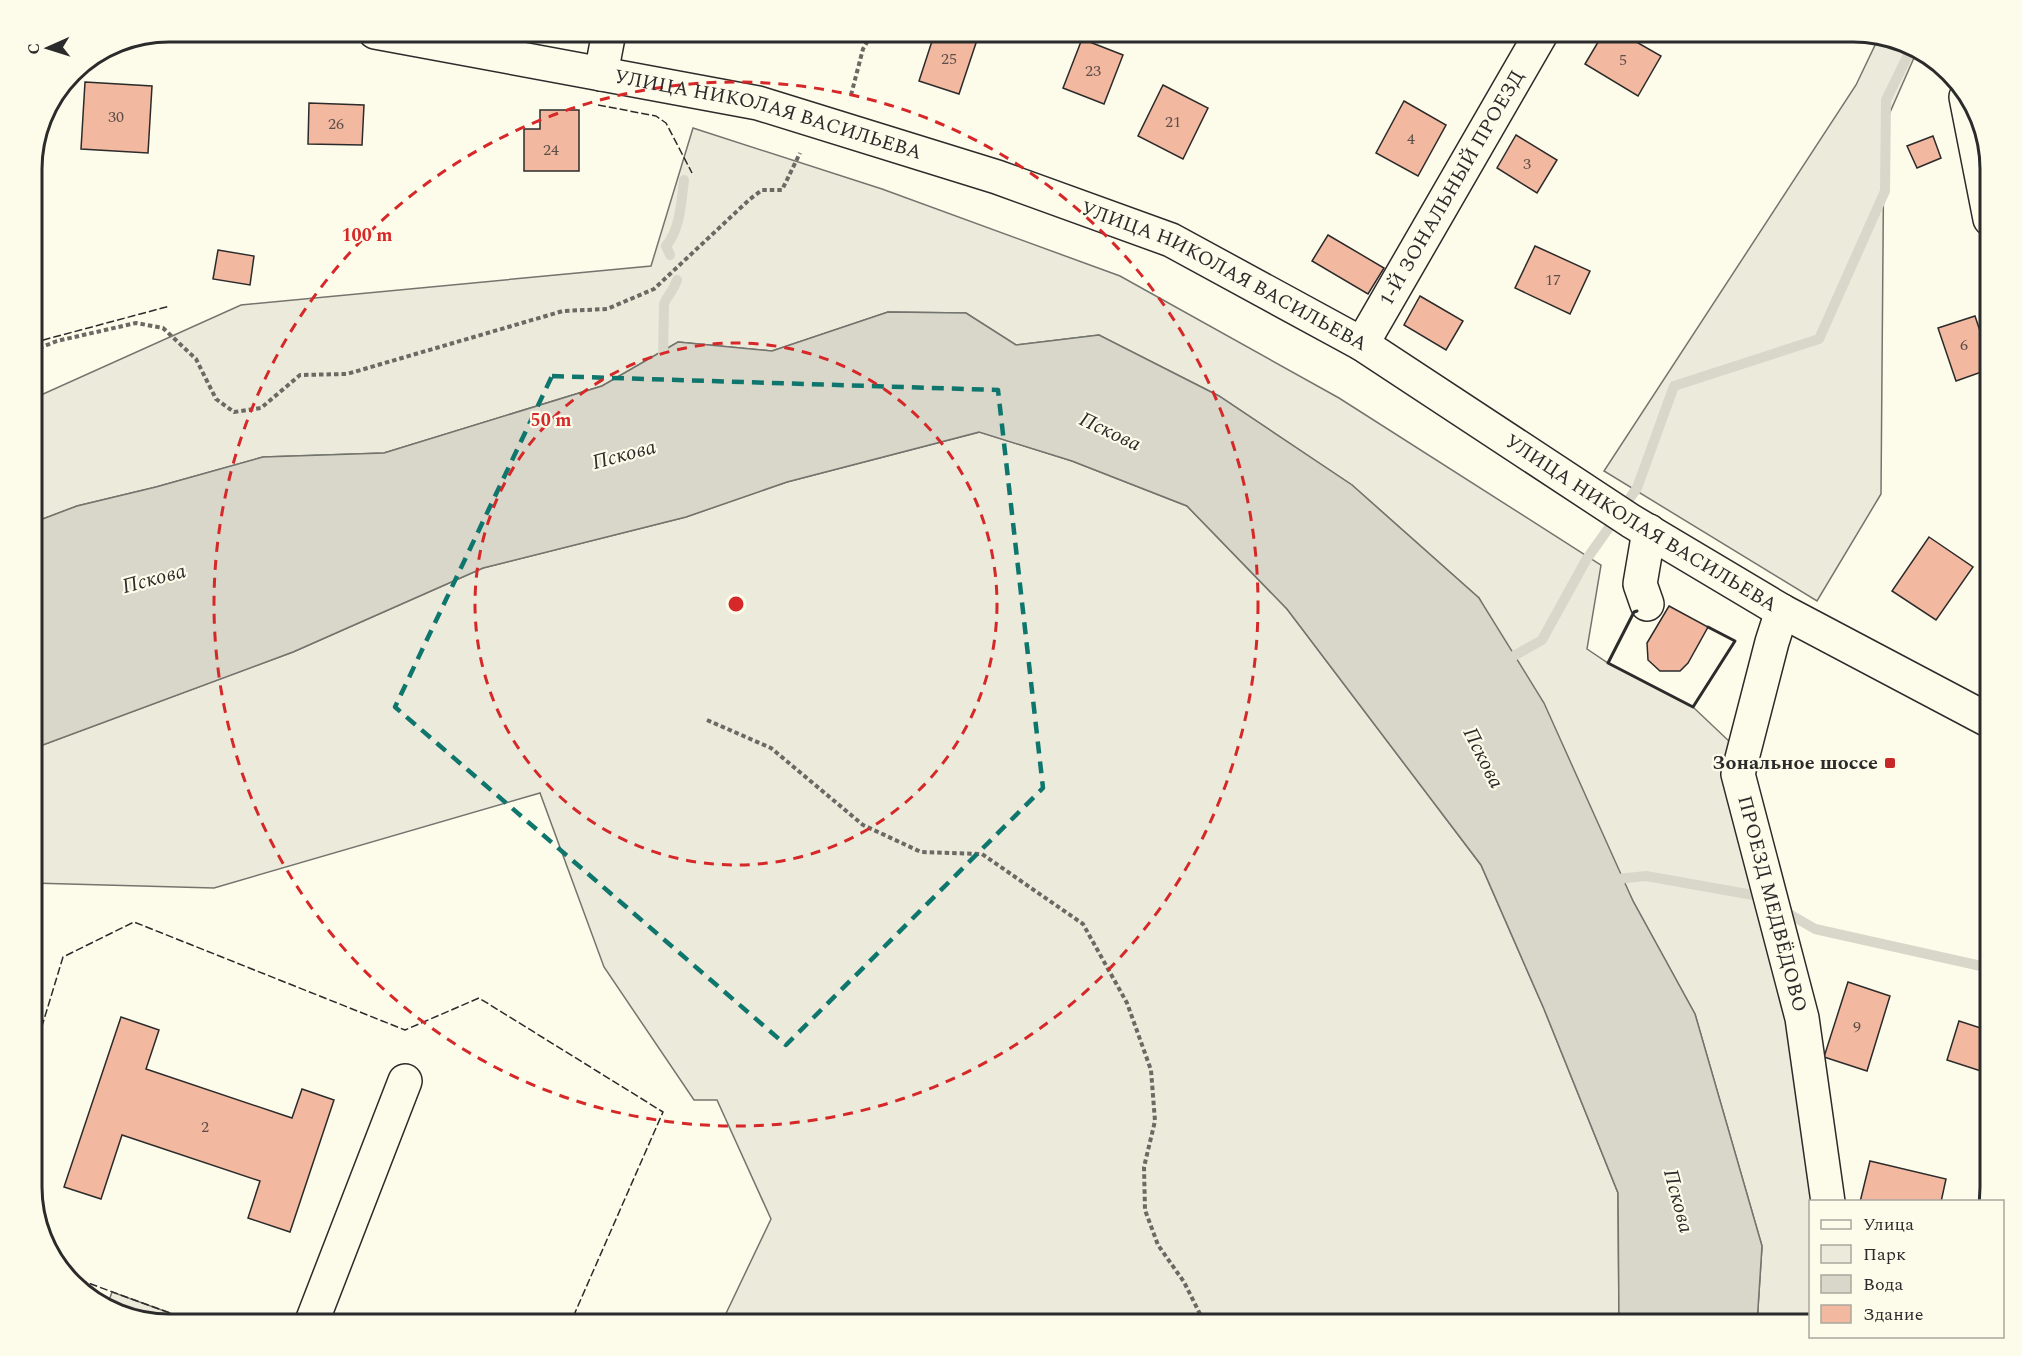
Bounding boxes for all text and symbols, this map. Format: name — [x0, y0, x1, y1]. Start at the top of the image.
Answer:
north arrow — [18, 18, 78, 78]
text: С — [22, 42, 46, 55]
house number: 25 — [941, 47, 957, 71]
house number: 5 — [1619, 48, 1627, 72]
house number: 23 — [1085, 59, 1101, 83]
street label: УЛИЦА НИКОЛАЯ ВАСИЛЬЕВА — [612, 62, 926, 168]
street label: 1-Й ЗОНАЛЬНЫЙ ПРОЕЗД — [1372, 64, 1532, 312]
house number: 30 — [108, 105, 124, 129]
house number: 21 — [1165, 110, 1181, 134]
house number: 26 — [328, 112, 344, 136]
house number: 4 — [1407, 127, 1415, 151]
house number: 24 — [543, 138, 559, 162]
house number: 3 — [1523, 152, 1531, 176]
street label: УЛИЦА НИКОЛАЯ ВАСИЛЬЕВА — [1077, 194, 1373, 359]
text: 100 m — [341, 222, 393, 249]
house number: 17 — [1545, 268, 1561, 292]
house number: 6 — [1960, 333, 1968, 357]
water label: Пскова — [1074, 404, 1147, 460]
text: 50 m — [531, 407, 571, 434]
street label: УЛИЦА НИКОЛАЯ ВАСИЛЬЕВА — [1499, 427, 1783, 620]
water label: Пскова — [588, 431, 660, 479]
water label: Пскова — [118, 555, 190, 603]
centre of rings — [726, 594, 746, 614]
water label: Пскова — [1454, 722, 1512, 795]
place label: Зональное шоссе — [1712, 748, 1878, 778]
marker: Зональное шоссе — [1883, 756, 1897, 770]
street label: ПРОЕЗД МЕДВЁДОВО — [1729, 792, 1815, 1015]
house number: 9 — [1853, 1015, 1861, 1039]
house number: 2 — [201, 1115, 209, 1139]
water label: Пскова — [1654, 1165, 1702, 1237]
legend — [1809, 1200, 2004, 1338]
text: Улица — [1863, 1211, 1914, 1238]
text: Парк — [1863, 1241, 1906, 1268]
text: Вода — [1863, 1271, 1903, 1298]
text: Здание — [1863, 1301, 1923, 1328]

